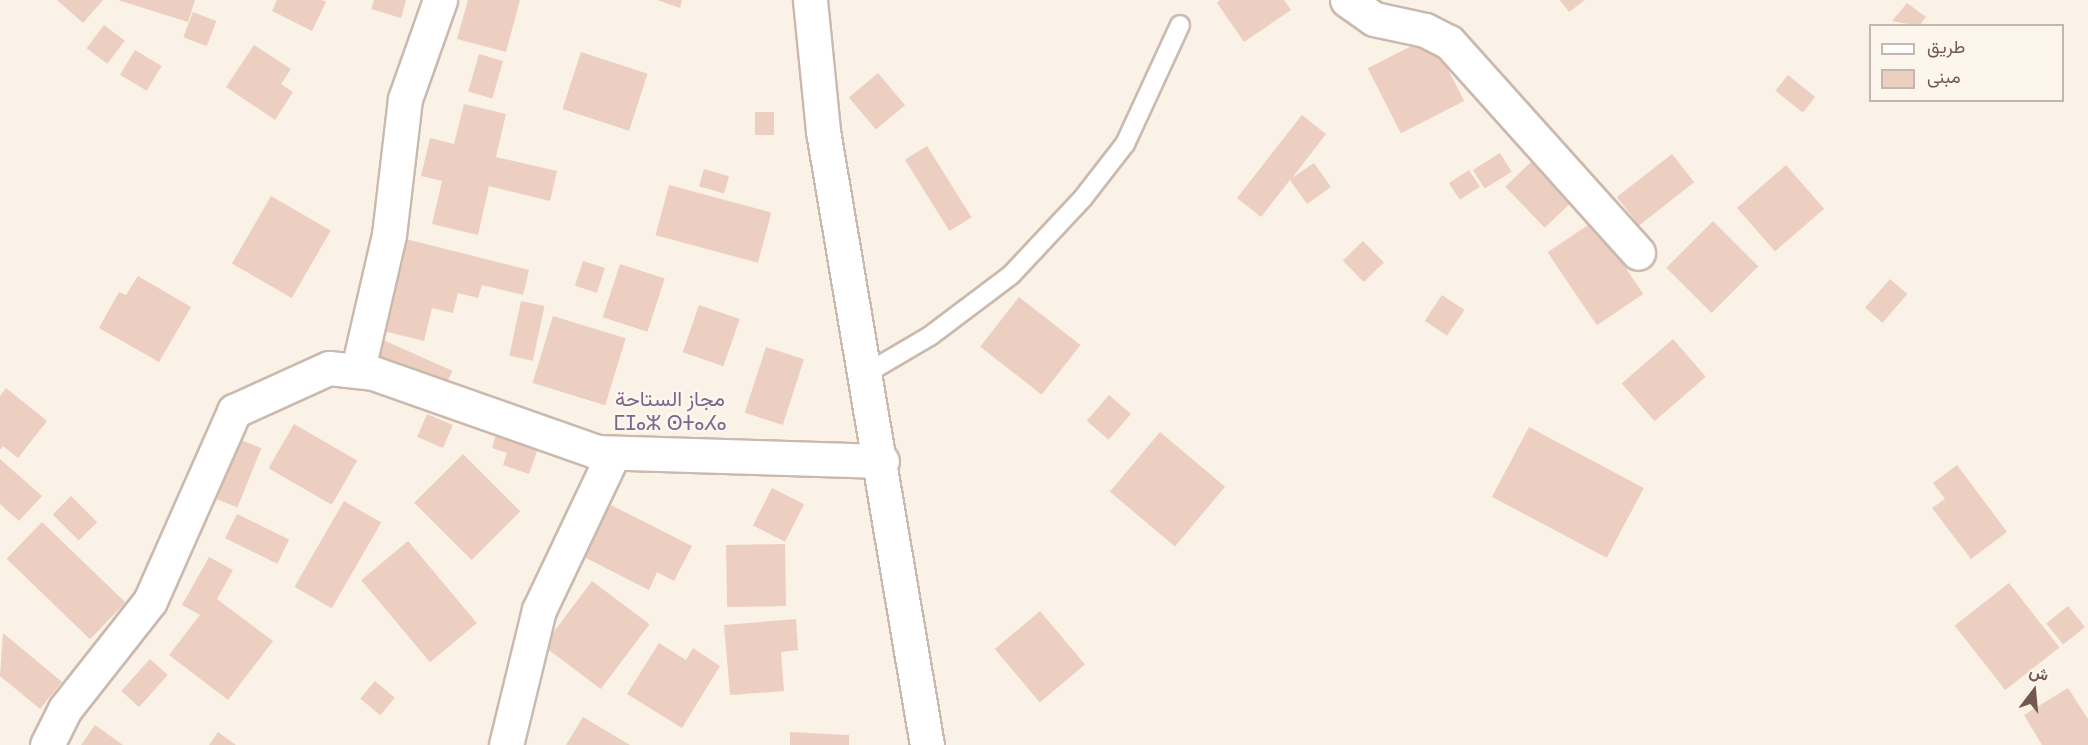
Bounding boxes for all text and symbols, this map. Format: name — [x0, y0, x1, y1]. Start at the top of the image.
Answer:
legend — [1869, 24, 2064, 102]
text: طريق — [1927, 36, 1965, 57]
text: مبنى — [1927, 66, 1961, 87]
district label: مجاز الستاحة ⵎⵊⴰⵣ ⵙⵜⴰⵃⴰ — [613, 386, 727, 436]
north arrow — [2004, 661, 2064, 721]
text: ش — [2027, 661, 2051, 685]

